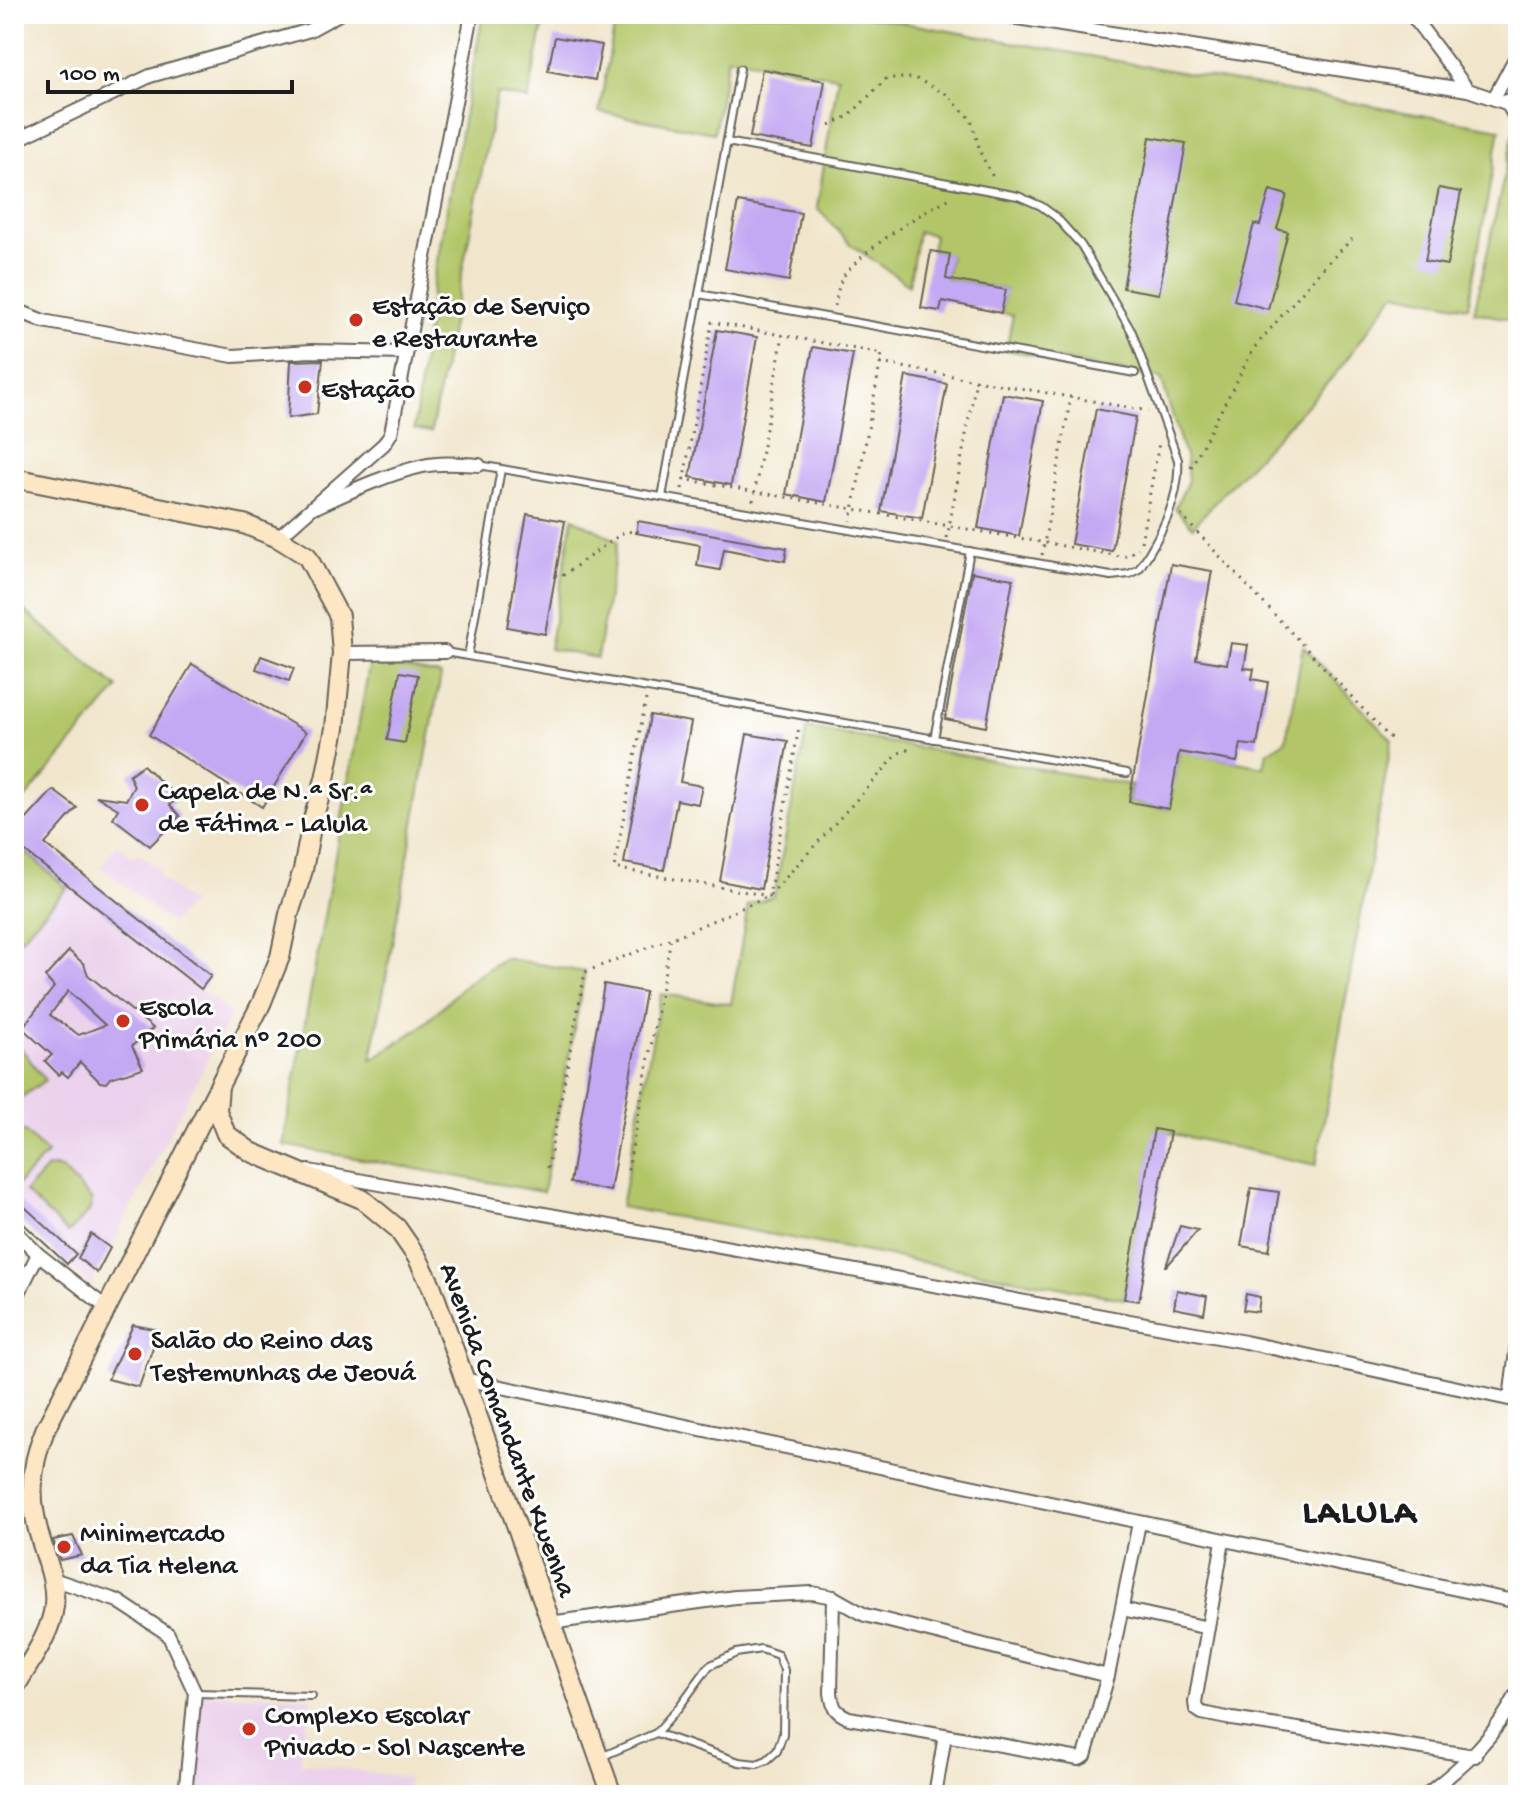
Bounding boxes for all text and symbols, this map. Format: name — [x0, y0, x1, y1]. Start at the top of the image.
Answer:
scale bar — [48, 44, 292, 94]
text: 100 m — [59, 61, 120, 90]
place label: Estação de Serviço e Restaurante — [372, 292, 590, 357]
marker: Estação de Serviço e Restaurante — [347, 311, 365, 329]
place label: Estação — [321, 375, 415, 408]
marker: Estação — [296, 378, 314, 396]
place label: Capela de N.ª Sr.ª de Fátima - Lalula — [158, 777, 373, 842]
marker: Capela de N.ª Sr.ª de Fátima - Lalula — [133, 796, 151, 814]
place label: Escola Primária nº 200 — [138, 993, 322, 1058]
marker: Escola Primária nº 200 — [114, 1012, 132, 1030]
street label: Avenida Comandante Kwenha — [430, 1259, 582, 1603]
place label: Salão do Reino das Testemunhas de Jeová — [149, 1326, 417, 1391]
marker: Salão do Reino das Testemunhas de Jeová — [126, 1345, 144, 1363]
district label: LALULA — [1303, 1493, 1418, 1536]
place label: Minimercado da Tia Helena — [80, 1519, 239, 1584]
marker: Minimercado da Tia Helena — [55, 1538, 73, 1556]
place label: Complexo Escolar Privado - Sol Nascente — [264, 1701, 525, 1766]
marker: Complexo Escolar Privado - Sol Nascente — [240, 1720, 258, 1738]

